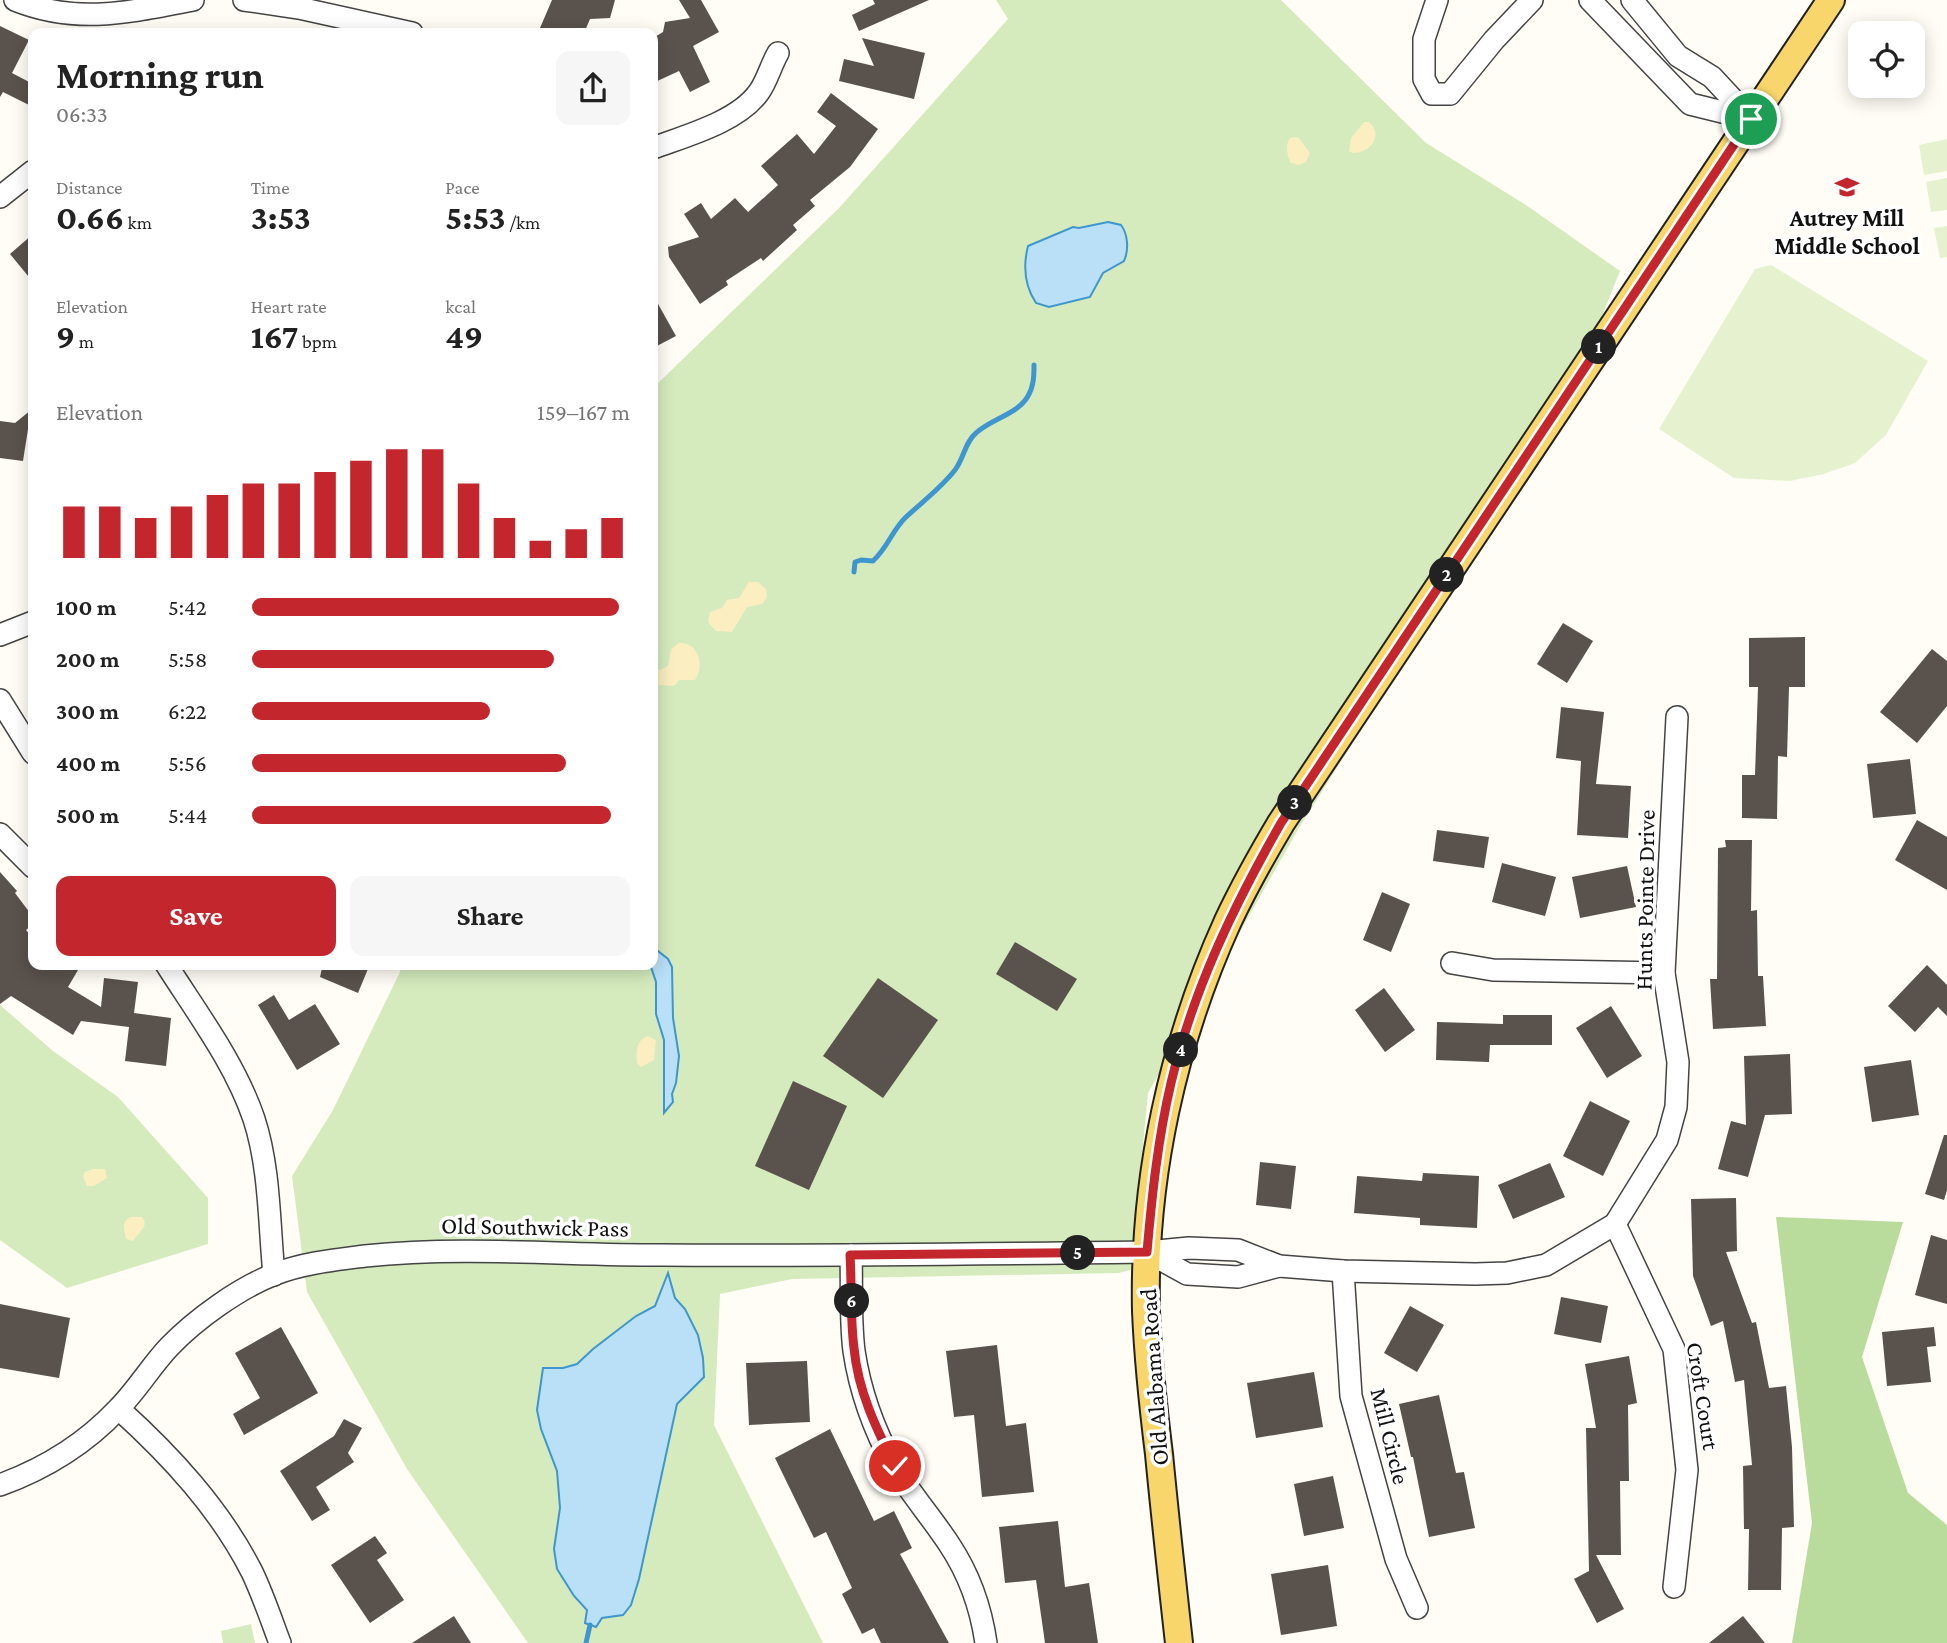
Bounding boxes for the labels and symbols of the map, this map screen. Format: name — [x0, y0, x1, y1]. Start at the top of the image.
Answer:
pin — [1721, 89, 1781, 149]
school or university icon: Autrey Mill Middle School — [1833, 173, 1861, 201]
place label: Autrey Mill Middle School — [1774, 204, 1920, 259]
pin: 1 — [1582, 330, 1616, 364]
pin: 2 — [1430, 558, 1464, 592]
pin: 3 — [1278, 786, 1312, 820]
street label: Hunts Pointe Drive — [1629, 809, 1660, 991]
pin: 4 — [1164, 1032, 1198, 1068]
street label: Old Southwick Pass — [441, 1211, 629, 1242]
pin: 5 — [1060, 1236, 1096, 1270]
pin: 6 — [834, 1284, 870, 1318]
street label: Old Alabama Road — [1134, 1287, 1173, 1467]
street label: Croft Court — [1682, 1340, 1725, 1453]
street label: Mill Circle — [1365, 1385, 1415, 1487]
pin — [865, 1436, 925, 1496]

